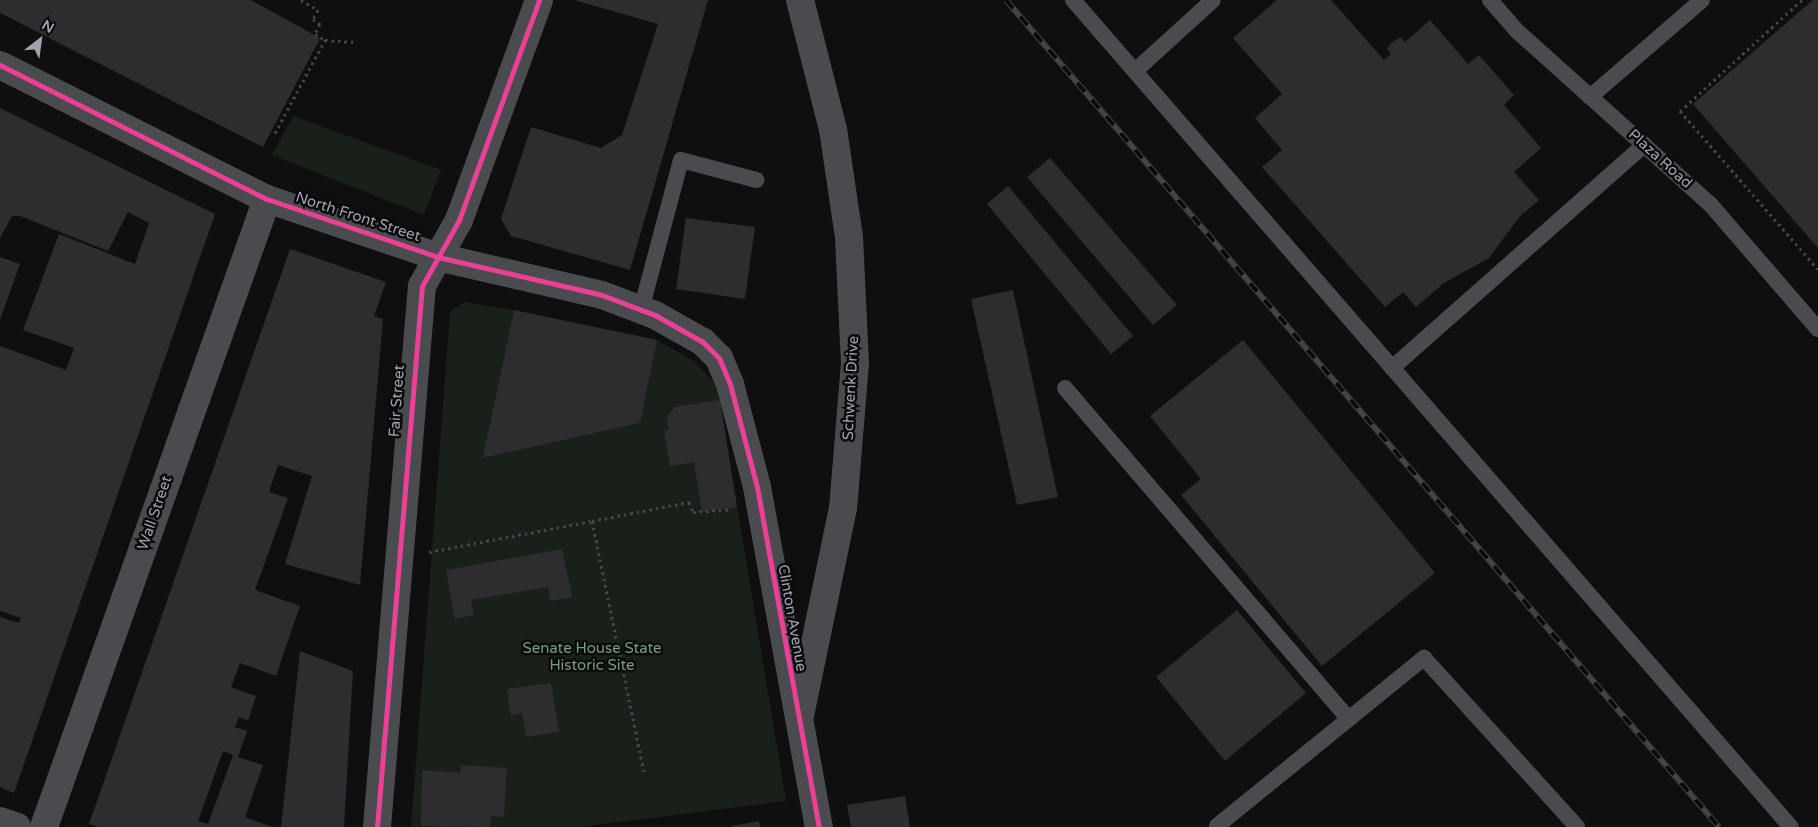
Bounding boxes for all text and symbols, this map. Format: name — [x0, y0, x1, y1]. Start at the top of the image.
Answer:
north arrow — [15, 15, 65, 65]
text: N — [39, 16, 57, 37]
street label: Plaza Road — [1624, 126, 1696, 192]
street label: North Front Street — [293, 188, 423, 246]
street label: Schwenk Drive — [839, 335, 863, 441]
street label: Fair Street — [385, 364, 409, 438]
street label: Wall Street — [134, 474, 176, 552]
street label: Clinton Avenue — [774, 563, 810, 673]
park label: Senate House State Historic Site — [522, 639, 662, 674]

